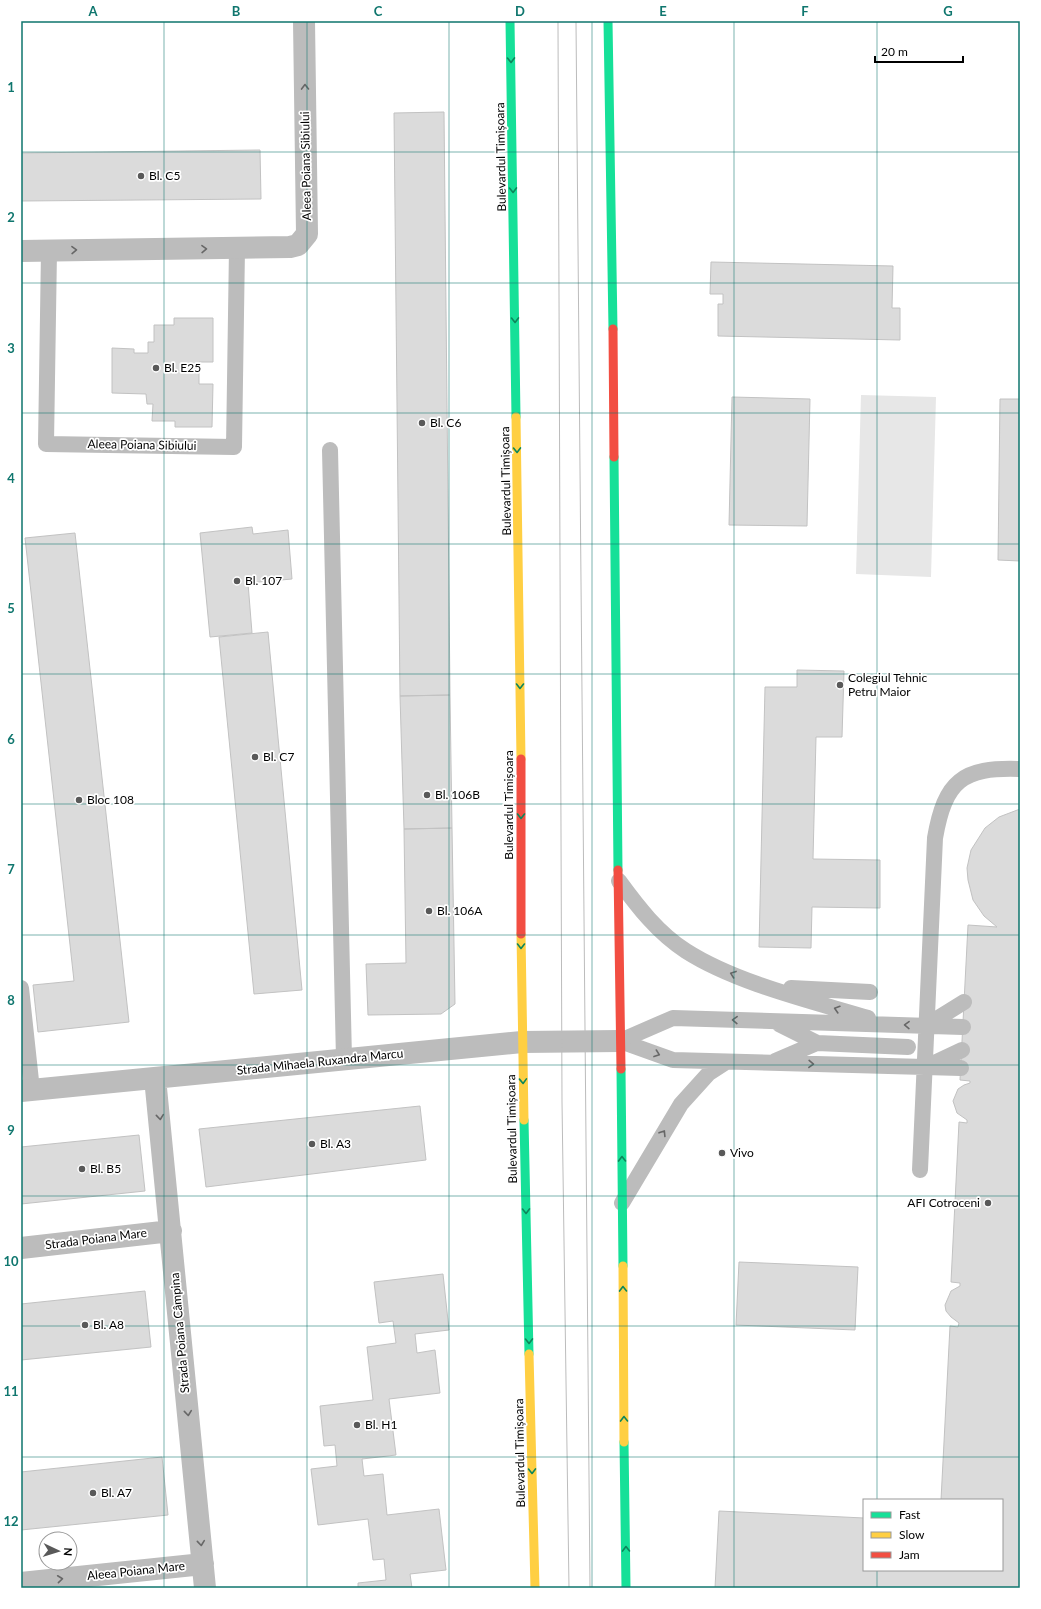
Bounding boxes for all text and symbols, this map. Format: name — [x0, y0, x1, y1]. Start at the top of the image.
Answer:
text: A — [87, 3, 98, 19]
text: B — [232, 3, 241, 19]
text: C — [374, 3, 383, 19]
text: D — [515, 3, 525, 19]
text: E — [659, 3, 667, 19]
text: F — [801, 3, 809, 19]
text: G — [943, 3, 953, 19]
scale bar — [875, 38, 963, 64]
text: 20 m — [881, 44, 908, 59]
one-way arrow — [507, 57, 515, 63]
text: 1 — [7, 79, 15, 95]
one-way arrow — [301, 84, 309, 90]
street label: Bulevardul Timișoara — [492, 102, 509, 212]
street label: Aleea Poiana Sibiului — [297, 111, 314, 221]
place label: Bl. C5 — [149, 168, 180, 183]
marker: Bl. C5 — [136, 171, 146, 181]
one-way arrow — [509, 187, 517, 193]
text: 2 — [7, 209, 15, 225]
one-way arrow — [201, 245, 207, 253]
one-way arrow — [71, 246, 77, 254]
one-way arrow — [511, 317, 519, 323]
text: 3 — [7, 340, 15, 356]
place label: Bl. E25 — [164, 360, 201, 375]
marker: Bl. E25 — [151, 363, 161, 373]
place label: Bl. C6 — [430, 415, 461, 430]
marker: Bl. C6 — [417, 418, 427, 428]
street label: Bulevardul Timișoara — [497, 426, 514, 536]
street label: Aleea Poiana Sibiului — [87, 436, 197, 453]
one-way arrow — [513, 447, 521, 453]
text: 4 — [7, 470, 15, 486]
place label: Bl. 107 — [245, 573, 282, 588]
marker: Bl. 107 — [232, 576, 242, 586]
text: 5 — [7, 600, 15, 616]
place label: Colegiul Tehnic Petru Maior — [848, 670, 927, 699]
marker: Colegiul Tehnic Petru Maior — [835, 680, 845, 690]
one-way arrow — [516, 683, 524, 689]
text: 6 — [7, 731, 15, 747]
place label: Bl. C7 — [263, 749, 294, 764]
street label: Bulevardul Timișoara — [501, 750, 516, 860]
marker: Bl. C7 — [250, 752, 260, 762]
place label: Bl. 106B — [435, 787, 480, 802]
marker: Bl. 106B — [422, 790, 432, 800]
place label: Bloc 108 — [87, 792, 134, 807]
marker: Bloc 108 — [74, 795, 84, 805]
one-way arrow — [517, 813, 525, 819]
text: 7 — [7, 861, 15, 877]
place label: Bl. 106A — [437, 903, 483, 918]
marker: Bl. 106A — [424, 906, 434, 916]
one-way arrow — [517, 943, 525, 949]
one-way arrow — [730, 970, 737, 978]
text: 8 — [7, 992, 15, 1008]
one-way arrow — [834, 1005, 841, 1014]
one-way arrow — [732, 1016, 738, 1024]
one-way arrow — [904, 1021, 910, 1029]
street label: Strada Mihaela Ruxandra Marcu — [236, 1045, 404, 1078]
one-way arrow — [653, 1049, 660, 1058]
one-way arrow — [808, 1060, 814, 1068]
street label: Bulevardul Timișoara — [503, 1074, 520, 1184]
one-way arrow — [519, 1078, 527, 1084]
one-way arrow — [155, 1114, 164, 1120]
text: 9 — [7, 1122, 15, 1138]
one-way arrow — [658, 1130, 666, 1137]
place label: Bl. A3 — [320, 1136, 351, 1151]
marker: Bl. A3 — [307, 1139, 317, 1149]
place label: Vivo — [730, 1145, 754, 1160]
marker: Vivo — [717, 1148, 727, 1158]
one-way arrow — [617, 1156, 626, 1162]
place label: Bl. B5 — [90, 1161, 121, 1176]
marker: Bl. B5 — [77, 1164, 87, 1174]
place label: AFI Cotroceni — [907, 1195, 980, 1210]
marker: AFI Cotroceni — [983, 1198, 993, 1208]
one-way arrow — [522, 1208, 530, 1214]
street label: Strada Poiana Mare — [44, 1225, 148, 1252]
text: 10 — [3, 1253, 19, 1269]
street label: Strada Poiana Câmpina — [167, 1272, 192, 1394]
one-way arrow — [619, 1286, 627, 1292]
place label: Bl. A8 — [93, 1317, 124, 1332]
marker: Bl. A8 — [80, 1320, 90, 1330]
one-way arrow — [525, 1338, 533, 1344]
text: 11 — [3, 1383, 19, 1399]
street label: Bulevardul Timișoara — [511, 1398, 528, 1508]
one-way arrow — [184, 1410, 193, 1417]
one-way arrow — [620, 1416, 629, 1422]
place label: Bl. H1 — [365, 1417, 398, 1432]
marker: Bl. H1 — [352, 1420, 362, 1430]
one-way arrow — [528, 1468, 536, 1474]
place label: Bl. A7 — [101, 1485, 132, 1500]
marker: Bl. A7 — [88, 1488, 98, 1498]
legend — [863, 1499, 1003, 1571]
text: Fast — [899, 1507, 921, 1522]
text: 12 — [3, 1513, 19, 1529]
text: Slow — [899, 1527, 925, 1542]
north arrow — [38, 1531, 78, 1571]
one-way arrow — [196, 1540, 205, 1546]
one-way arrow — [622, 1546, 630, 1552]
text: N — [62, 1547, 75, 1556]
text: Jam — [899, 1547, 920, 1562]
street label: Aleea Poiana Mare — [86, 1558, 186, 1583]
one-way arrow — [57, 1575, 63, 1584]

